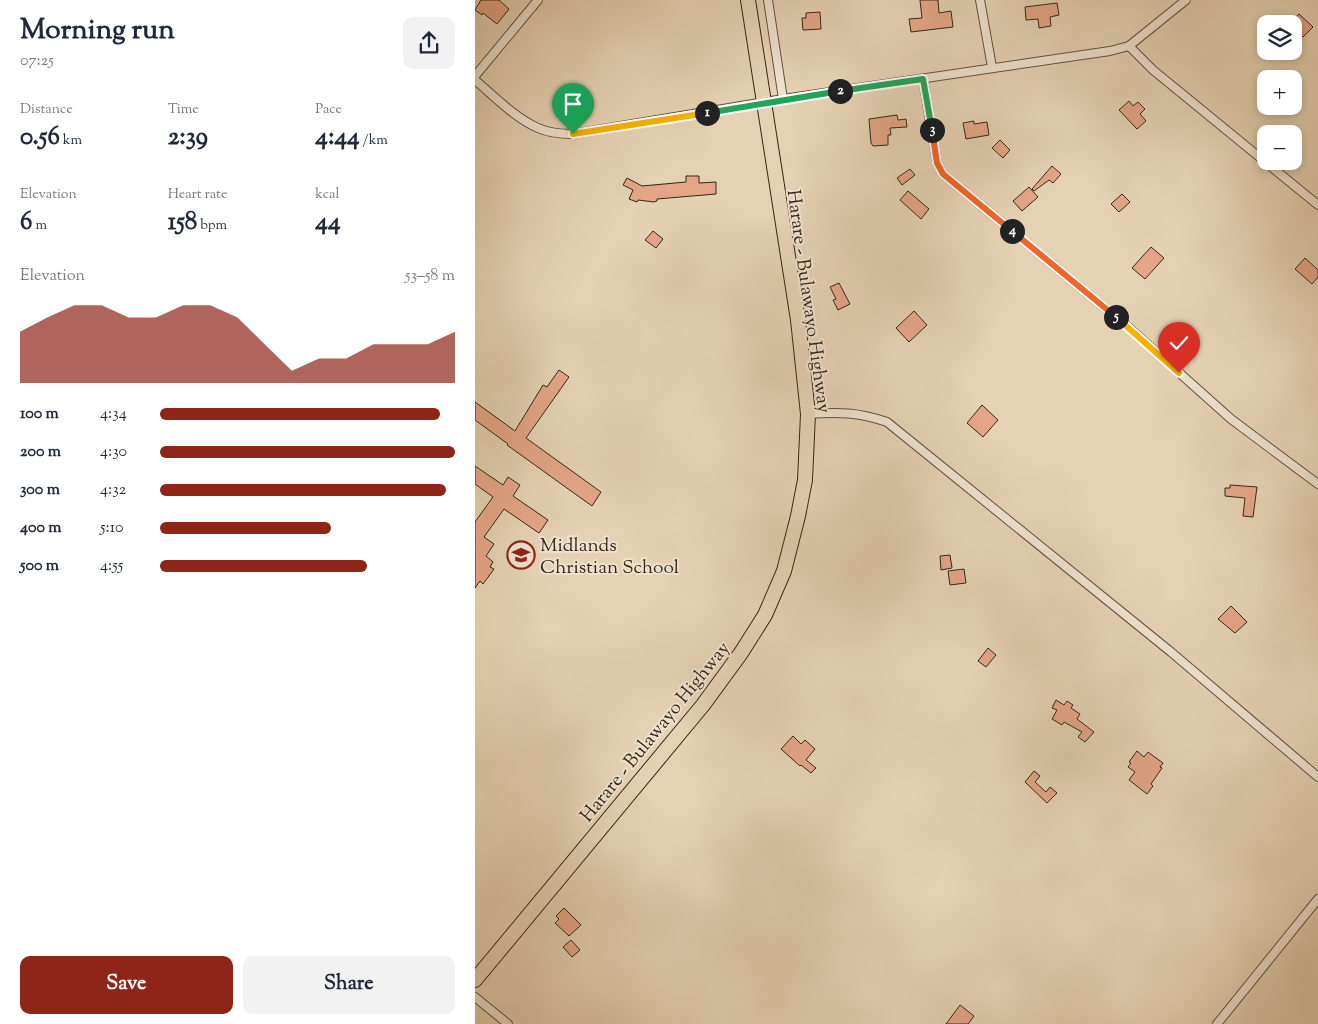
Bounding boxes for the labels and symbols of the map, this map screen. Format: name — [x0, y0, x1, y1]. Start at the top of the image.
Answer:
pin: 2 — [827, 78, 853, 104]
pin — [552, 83, 594, 134]
pin: 1 — [695, 100, 719, 126]
pin: 3 — [919, 118, 945, 142]
street label: Harare - Bulawayo Highway — [778, 188, 837, 415]
pin: 4 — [999, 218, 1025, 244]
pin: 5 — [1103, 304, 1129, 330]
pin — [1158, 322, 1200, 373]
place label: Midlands Christian School — [540, 533, 679, 582]
school or university icon: Midlands Christian School — [506, 540, 536, 570]
street label: Harare - Bulawayo Highway — [575, 636, 738, 829]

